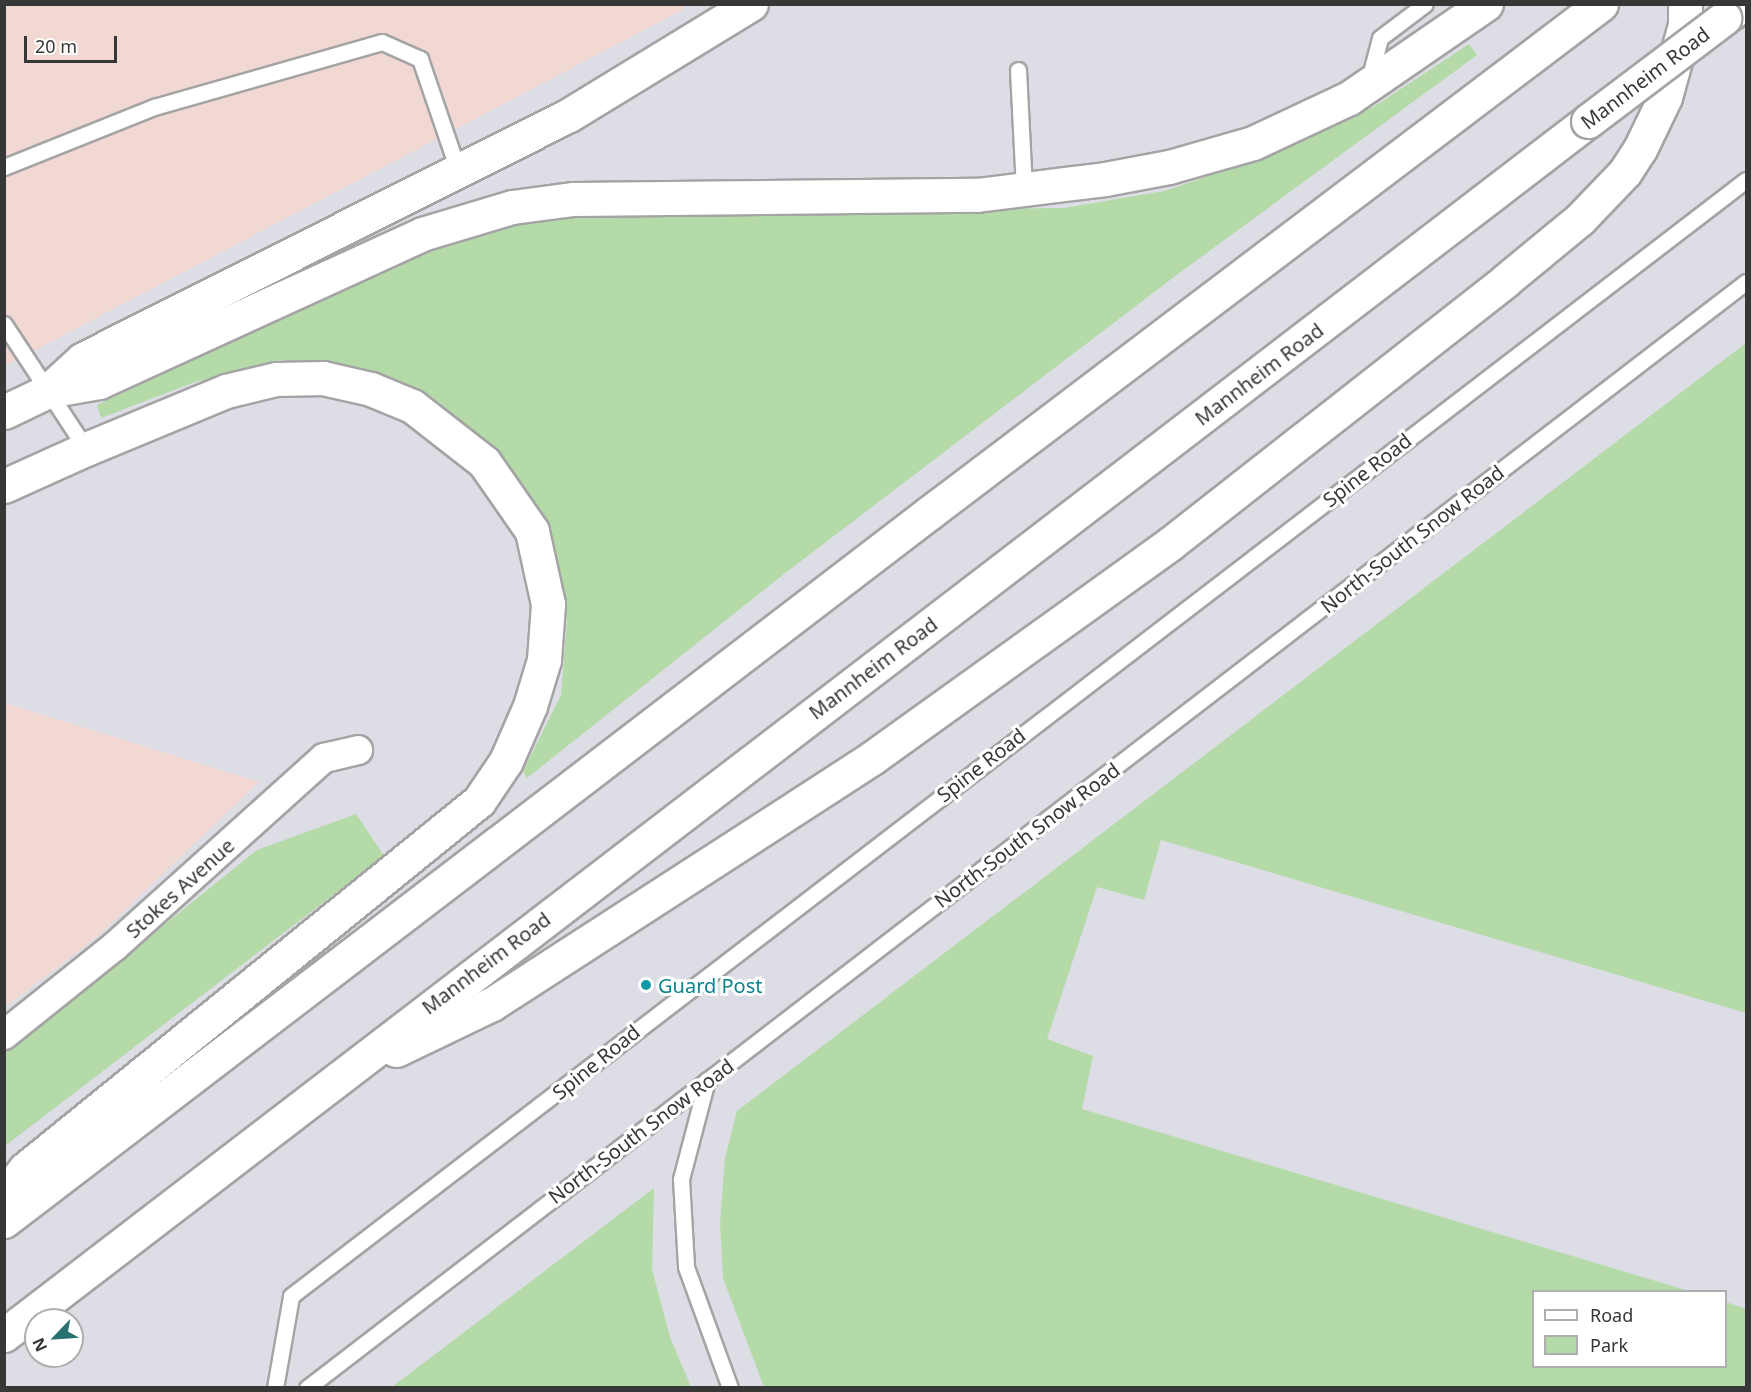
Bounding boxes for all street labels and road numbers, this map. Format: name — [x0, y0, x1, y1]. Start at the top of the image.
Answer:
street label: Mannheim Road — [1576, 22, 1714, 134]
street label: Mannheim Road — [1190, 318, 1328, 430]
street label: Spine Road — [1318, 428, 1416, 512]
street label: North-South Snow Road — [1316, 460, 1508, 618]
street label: Mannheim Road — [804, 612, 942, 724]
street label: Spine Road — [932, 723, 1030, 807]
street label: North-South Snow Road — [930, 757, 1124, 913]
street label: Stokes Avenue — [121, 833, 239, 943]
street label: Mannheim Road — [417, 907, 555, 1019]
street label: Spine Road — [548, 1020, 644, 1104]
street label: North-South Snow Road — [544, 1053, 738, 1209]

